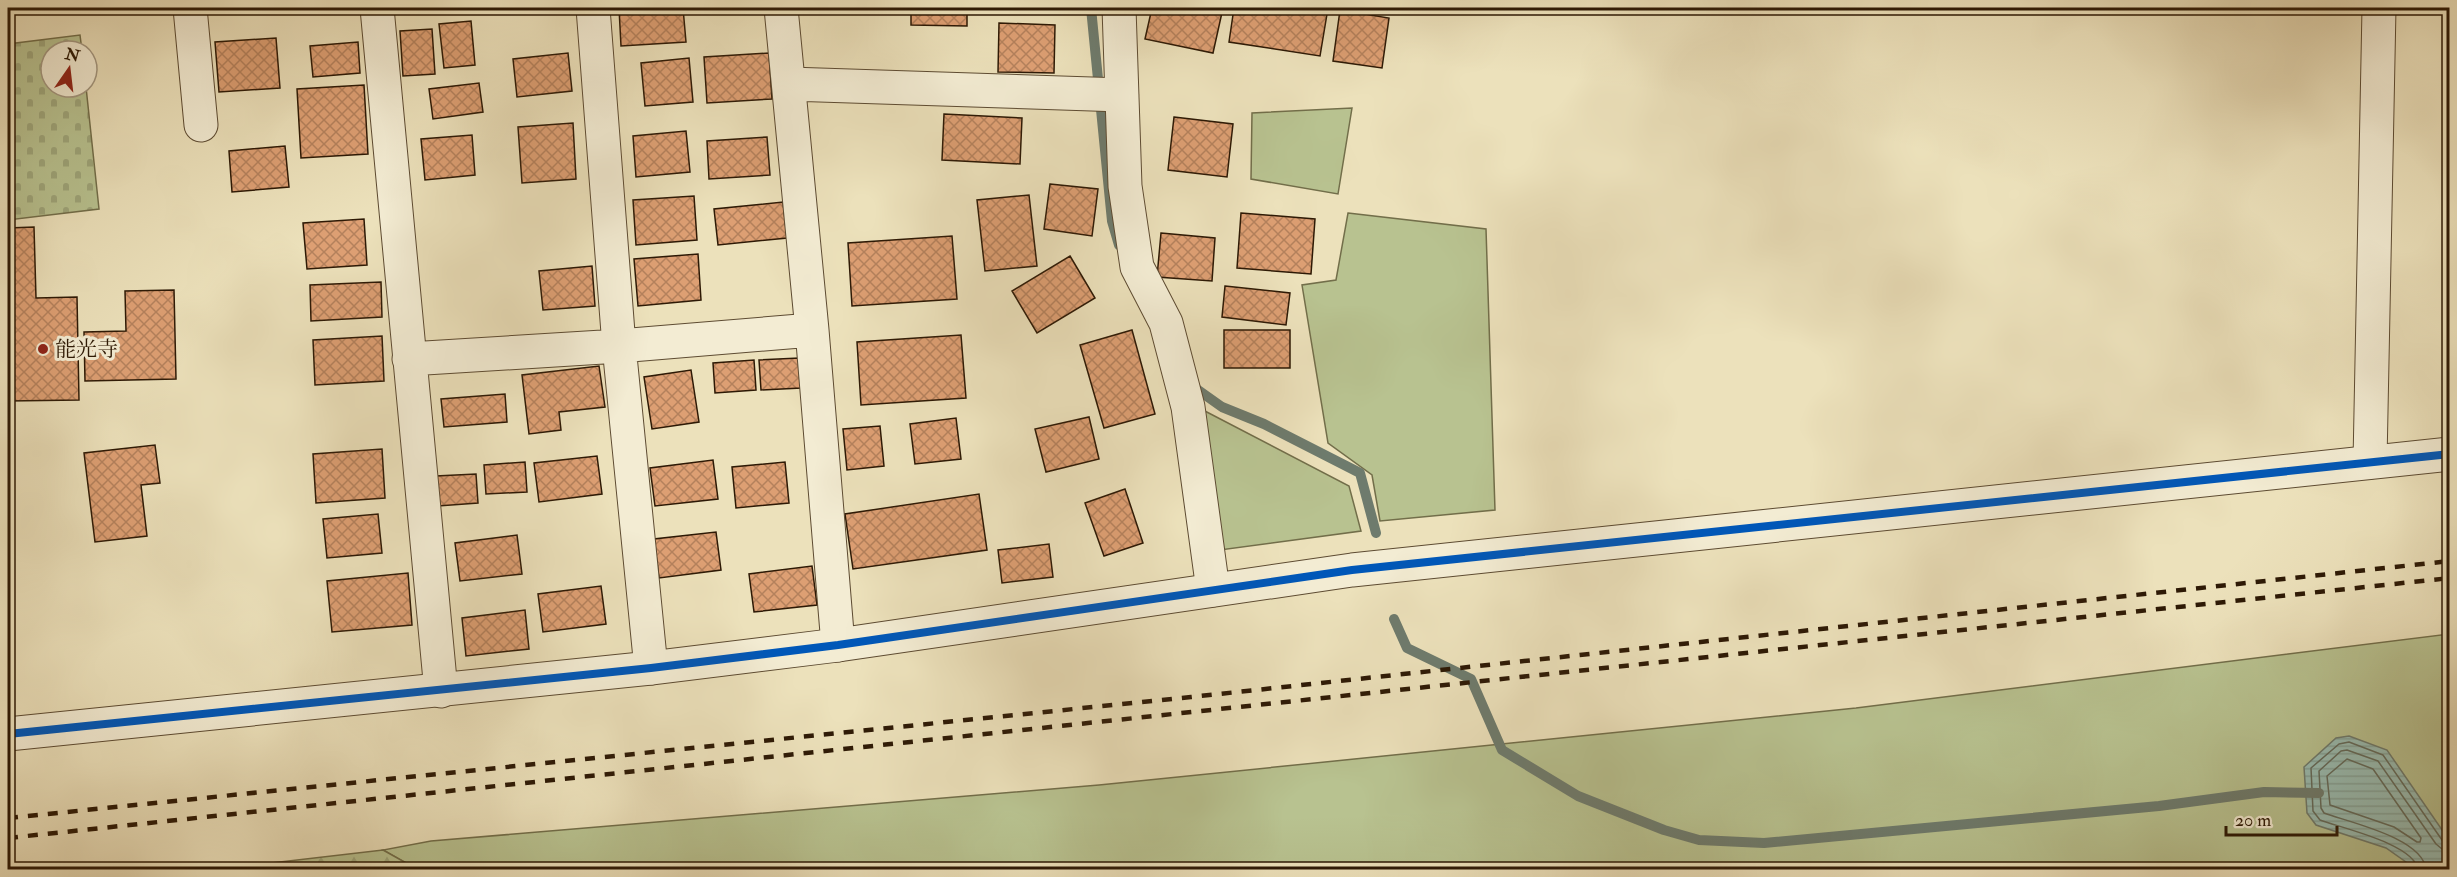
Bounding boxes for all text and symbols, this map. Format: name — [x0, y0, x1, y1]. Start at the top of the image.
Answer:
north arrow — [39, 39, 99, 99]
text: N — [62, 44, 82, 67]
place label: 能光寺 — [55, 336, 118, 363]
marker: 能光寺 — [36, 342, 50, 356]
scale bar — [2226, 799, 2337, 837]
text: 20 m — [2235, 809, 2271, 832]

